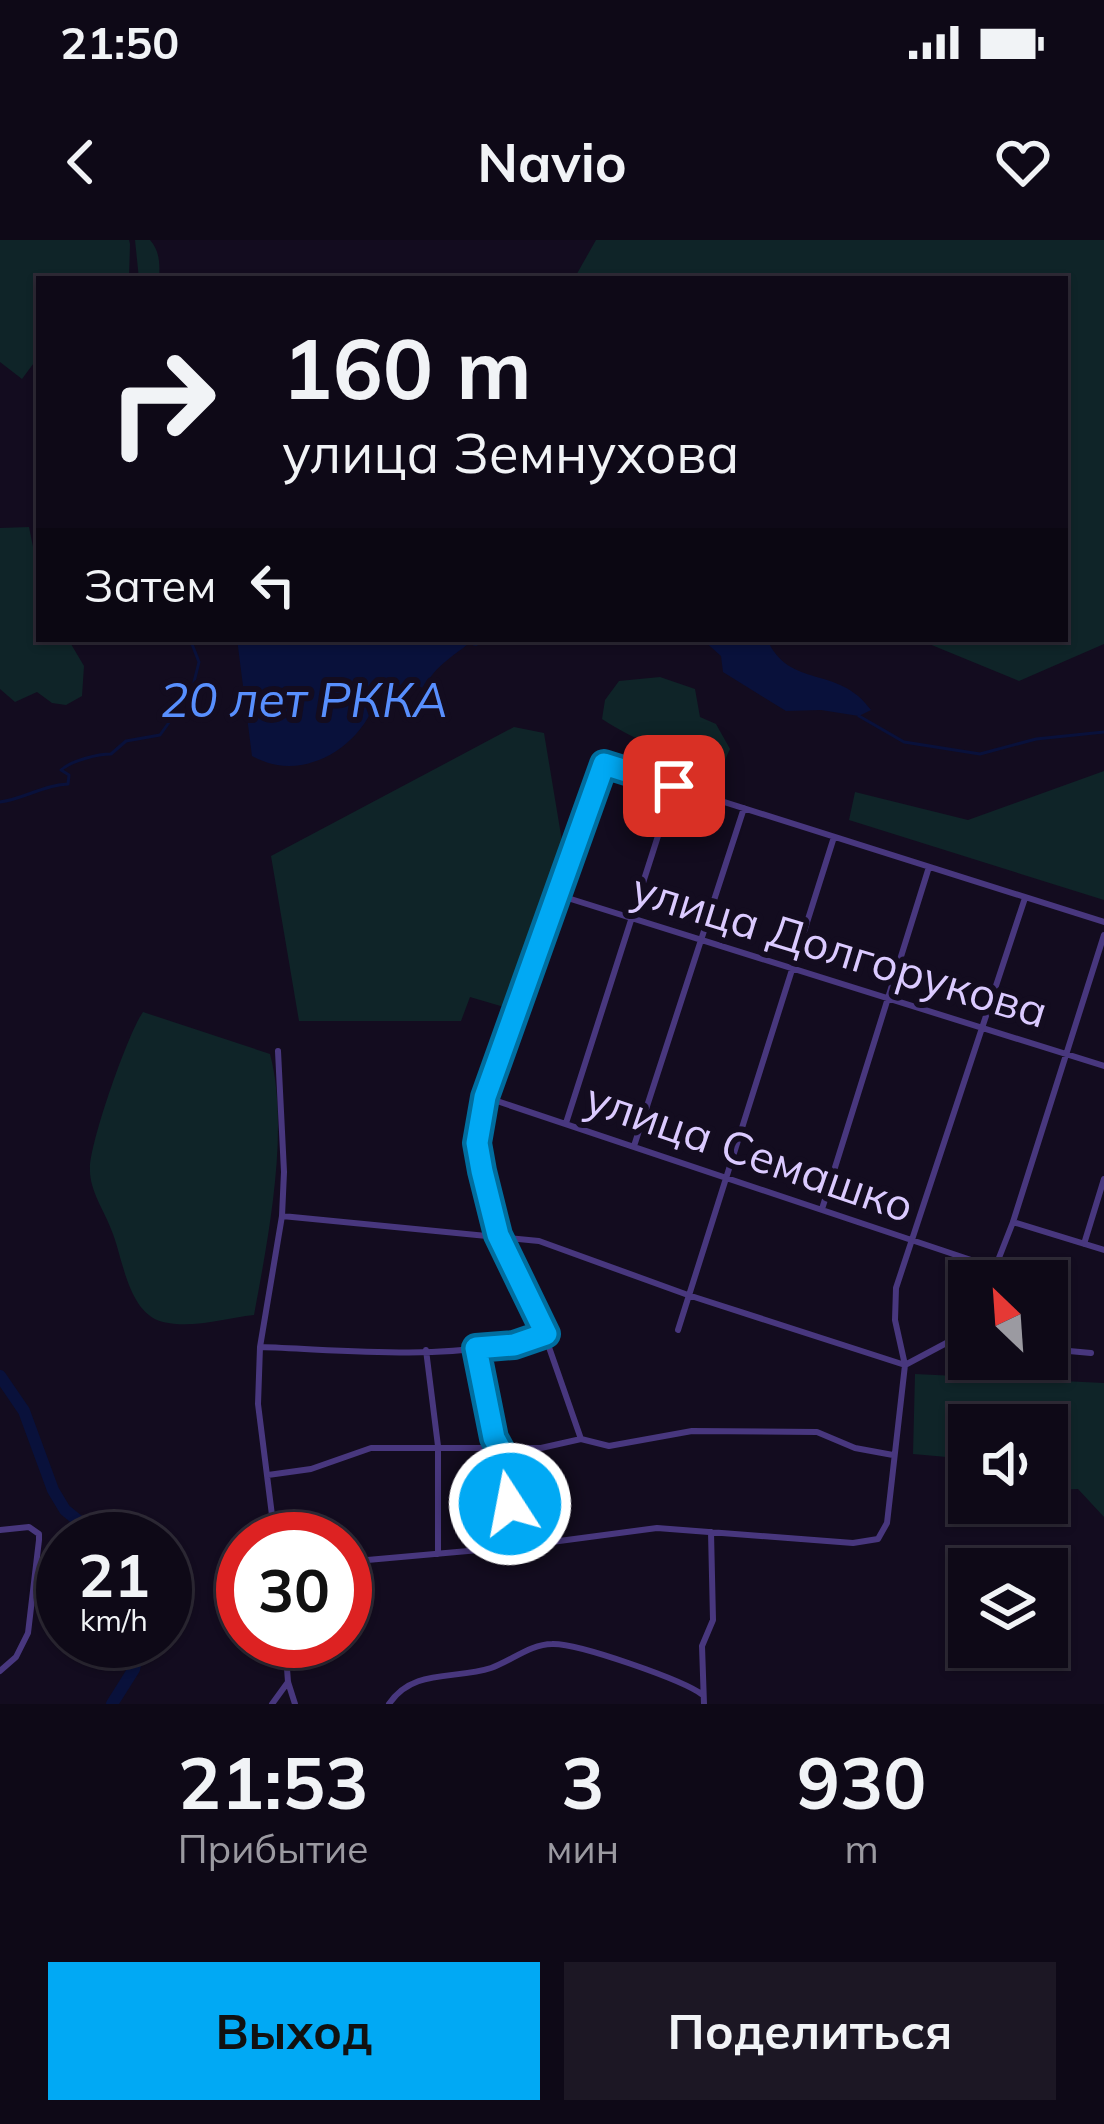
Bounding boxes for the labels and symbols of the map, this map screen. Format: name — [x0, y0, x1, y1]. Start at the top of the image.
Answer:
water label: 20 лет РККА — [160, 669, 448, 729]
pin — [623, 735, 725, 837]
street label: улица Долгорукова — [625, 859, 1055, 1039]
street label: улица Семашко — [579, 1069, 921, 1233]
north arrow — [948, 1260, 1068, 1380]
position arrow — [447, 1441, 573, 1567]
speed limit sign: 30 — [216, 1512, 372, 1668]

